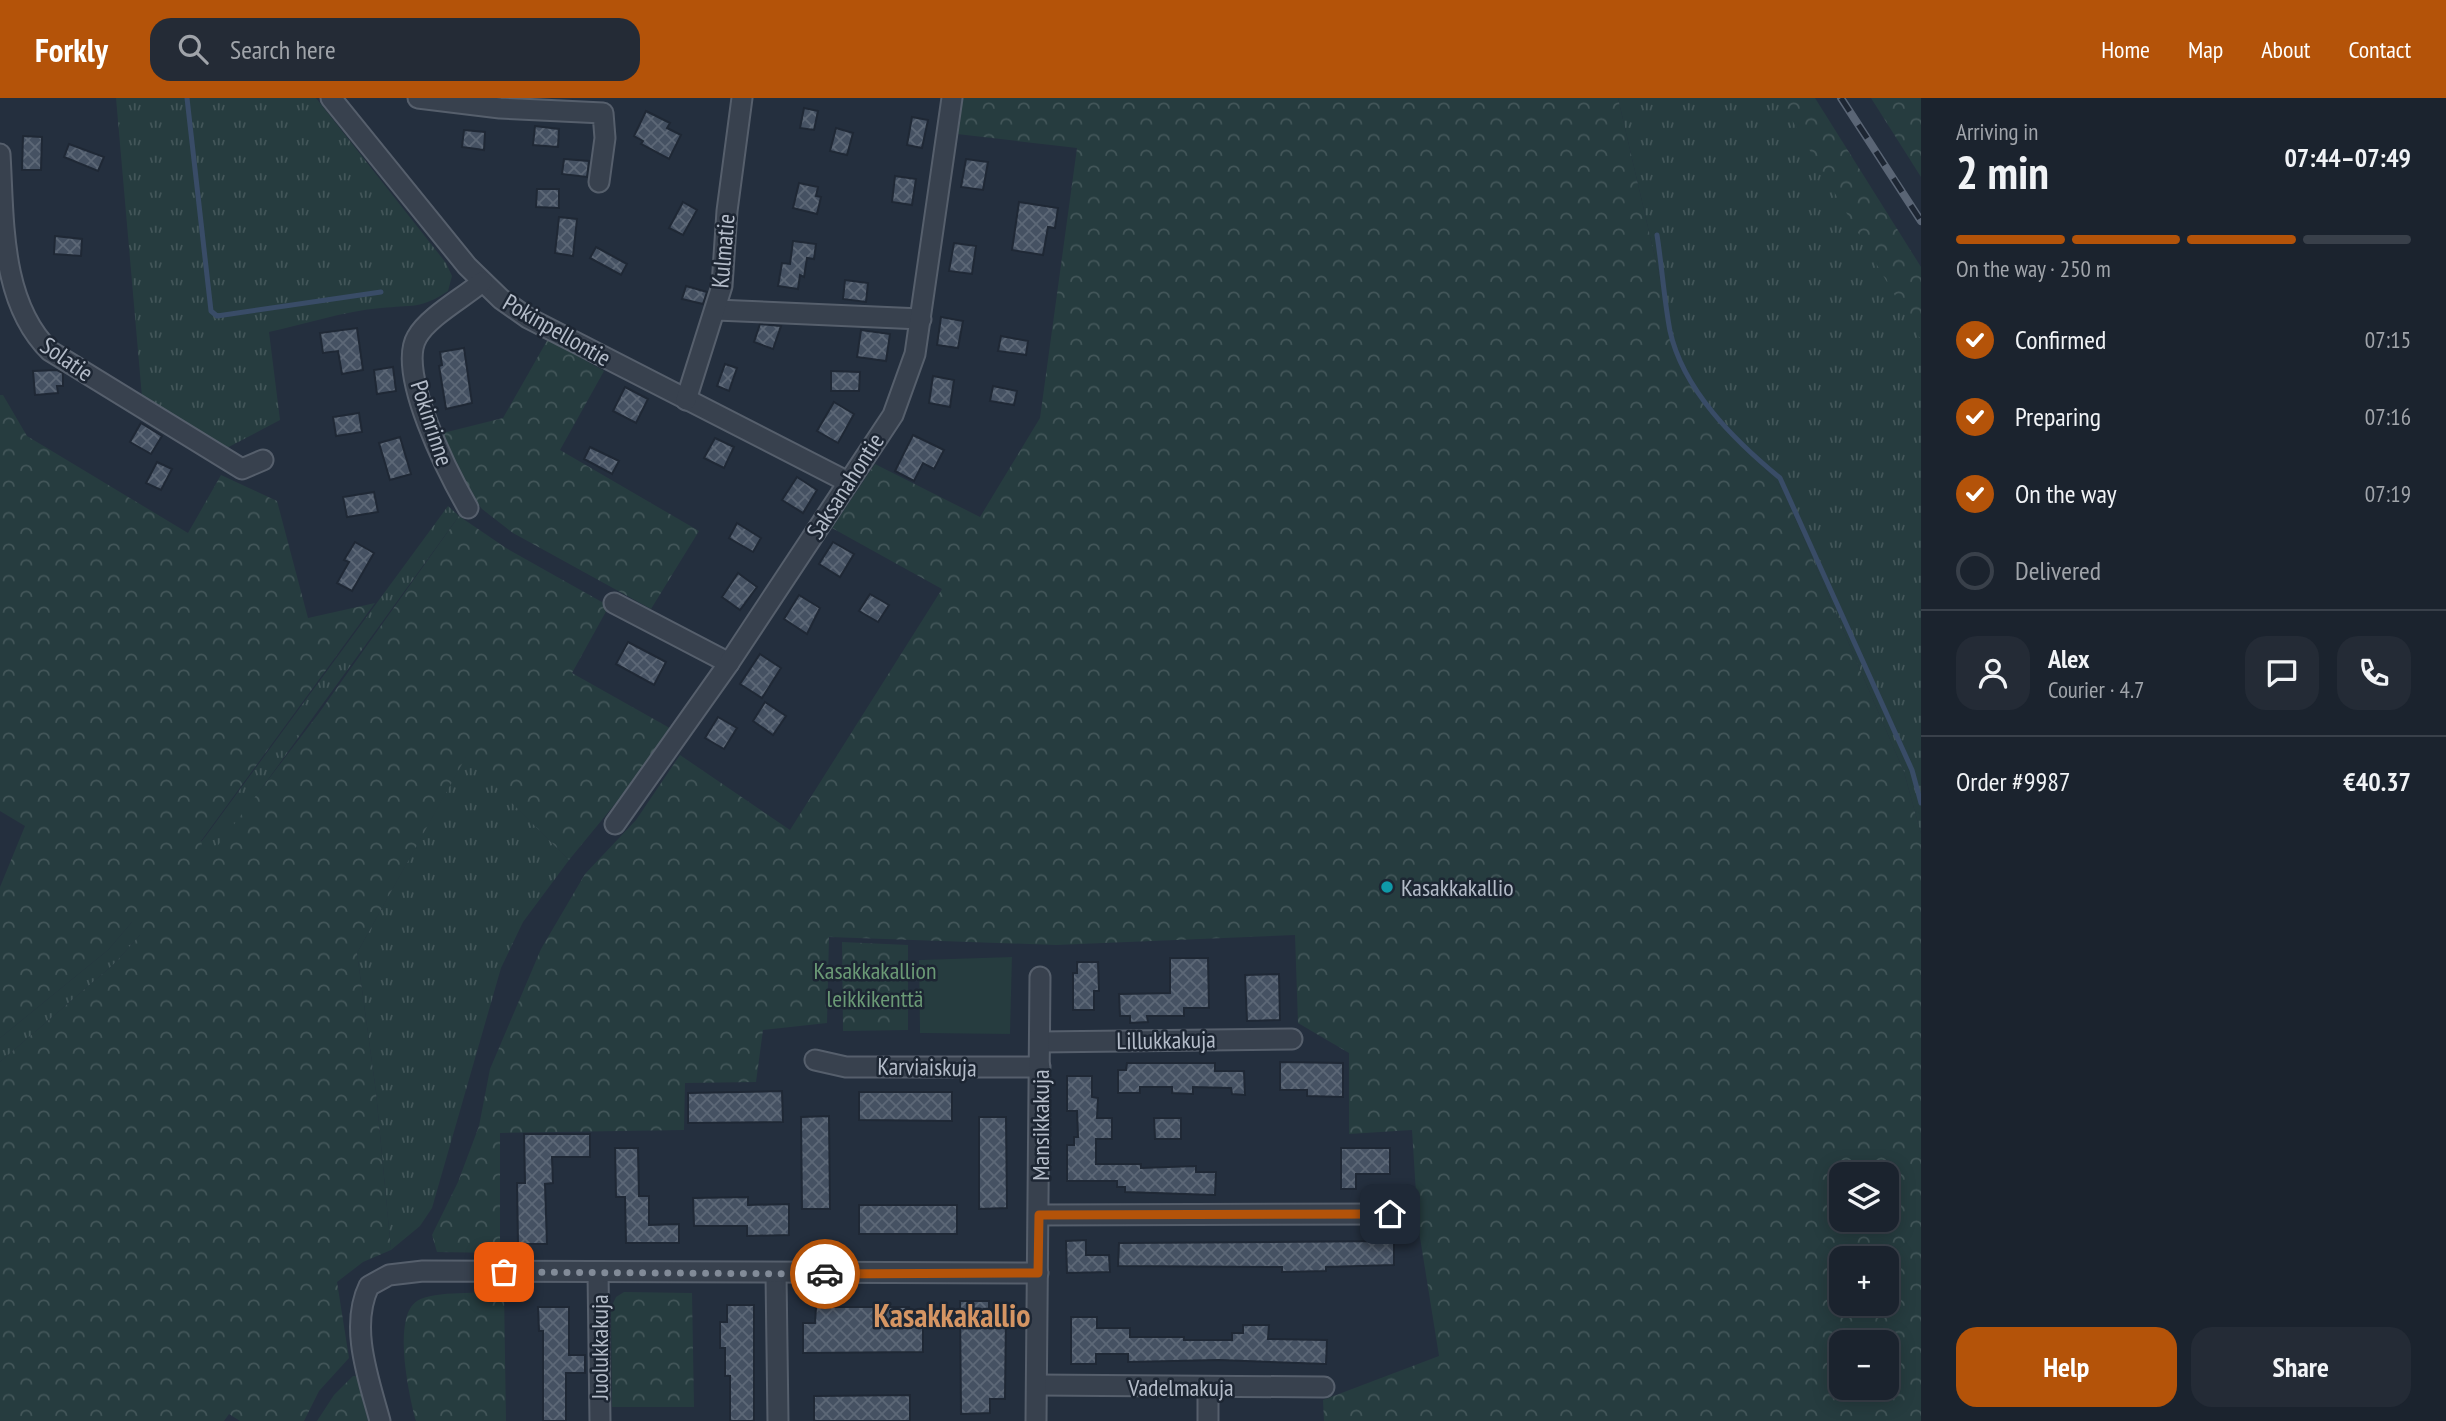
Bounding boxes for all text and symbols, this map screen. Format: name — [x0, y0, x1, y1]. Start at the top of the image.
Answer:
search box — [150, 18, 640, 81]
text: Forkly — [35, 28, 108, 71]
icon: search — [174, 30, 212, 68]
text: Search here — [230, 33, 336, 66]
text: Home — [2101, 34, 2150, 65]
text: Map — [2188, 34, 2223, 65]
text: About — [2261, 34, 2310, 65]
text: Contact — [2348, 34, 2411, 65]
text: Arriving in — [1956, 117, 2038, 146]
text: 07:44–07:49 — [2284, 141, 2411, 174]
text: 2 min — [1956, 142, 2049, 202]
street label: Kulmatie — [704, 213, 742, 289]
text: On the way · 250 m — [1956, 254, 2111, 283]
street label: Pokinpellontie — [497, 287, 617, 373]
icon: check — [1956, 321, 1994, 359]
text: Confirmed — [2015, 323, 2106, 356]
text: 07:15 — [2365, 325, 2411, 354]
street label: Solatie — [35, 330, 99, 388]
street label: Pokinrinne — [404, 376, 460, 470]
icon: check — [1956, 398, 1994, 436]
text: Preparing — [2015, 400, 2101, 433]
text: 07:16 — [2365, 402, 2411, 431]
street label: Saksanahontie — [799, 427, 891, 545]
icon: check — [1956, 475, 1994, 513]
text: On the way — [2015, 477, 2117, 510]
text: 07:19 — [2365, 479, 2411, 508]
text: Delivered — [2015, 554, 2101, 587]
button: person — [1956, 636, 2030, 710]
button: chat — [2245, 636, 2319, 710]
button: phone — [2337, 636, 2411, 710]
text: Alex — [2048, 642, 2089, 675]
text: Courier · 4.7 — [2048, 675, 2144, 704]
text: Order #9987 — [1956, 765, 2071, 798]
text: €40.37 — [2343, 765, 2411, 798]
place label: Kasakkakallio — [1401, 872, 1514, 903]
marker: Kasakkakallio — [1379, 879, 1395, 895]
park label: Kasakkakallion leikkikenttä — [813, 955, 937, 1014]
street label: Lillukkakuja — [1116, 1024, 1216, 1056]
street label: Karviaiskuja — [877, 1051, 977, 1083]
street label: Mansikkakuja — [1025, 1069, 1056, 1181]
map controls — [1829, 1162, 1899, 1400]
button: layers — [1829, 1162, 1899, 1232]
pin — [1360, 1184, 1420, 1244]
icon: home — [1371, 1195, 1409, 1233]
courier — [790, 1239, 860, 1309]
pin — [474, 1242, 534, 1302]
button: + — [1829, 1246, 1899, 1316]
icon: bag — [485, 1253, 523, 1291]
icon: car — [806, 1255, 844, 1293]
street label: Juolukkakuja — [584, 1294, 615, 1401]
district label: Kasakkakallio — [874, 1294, 1030, 1336]
button: Help — [1956, 1327, 2177, 1407]
button: Share — [2191, 1327, 2411, 1407]
button: − — [1829, 1330, 1899, 1400]
street label: Vadelmakuja — [1127, 1372, 1234, 1403]

